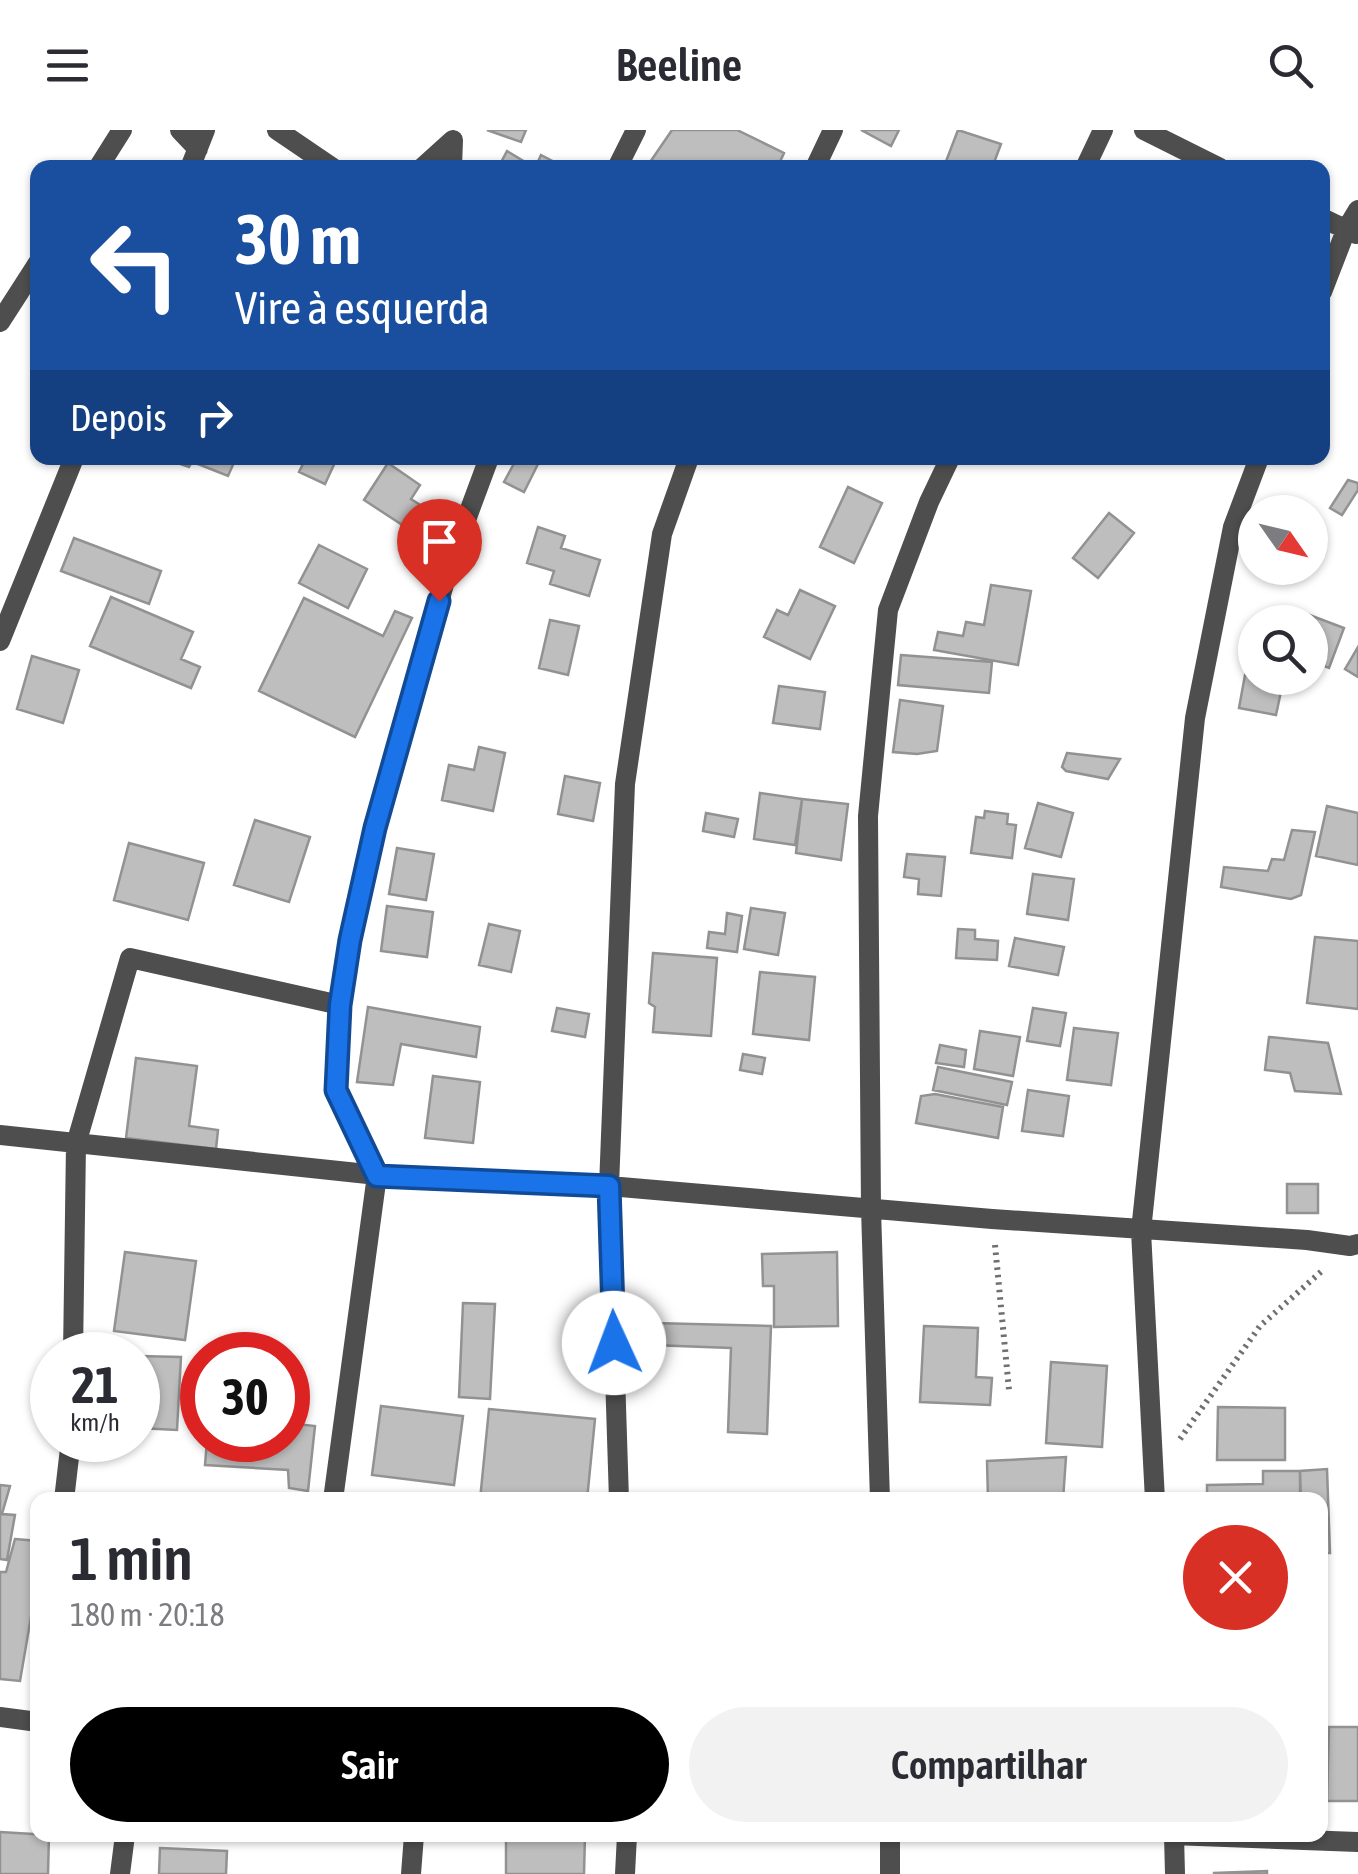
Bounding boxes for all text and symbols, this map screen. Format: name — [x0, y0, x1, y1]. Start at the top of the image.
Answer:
icon: menu — [40, 38, 95, 93]
icon: search — [1263, 38, 1318, 93]
text: Beeline — [616, 39, 742, 91]
text: 30 m — [235, 199, 361, 279]
icon: left — [70, 200, 200, 330]
text: Vire à esquerda — [235, 282, 490, 334]
icon: right — [187, 390, 242, 445]
text: Depois — [70, 396, 167, 439]
north arrow — [1238, 495, 1328, 585]
map controls — [1238, 495, 1328, 695]
pin — [397, 499, 482, 602]
icon: arrive — [412, 514, 467, 569]
button: search — [1238, 605, 1328, 695]
position arrow — [562, 1291, 666, 1395]
speed limit sign: 30 — [180, 1332, 310, 1462]
text: 21 — [71, 1356, 118, 1414]
text: km/h — [70, 1408, 120, 1436]
text: 1 min — [70, 1524, 193, 1593]
button: close — [1183, 1525, 1288, 1630]
text: 180 m · 20:18 — [70, 1596, 225, 1633]
button: Sair — [70, 1707, 669, 1822]
button: Compartilhar — [689, 1707, 1288, 1822]

